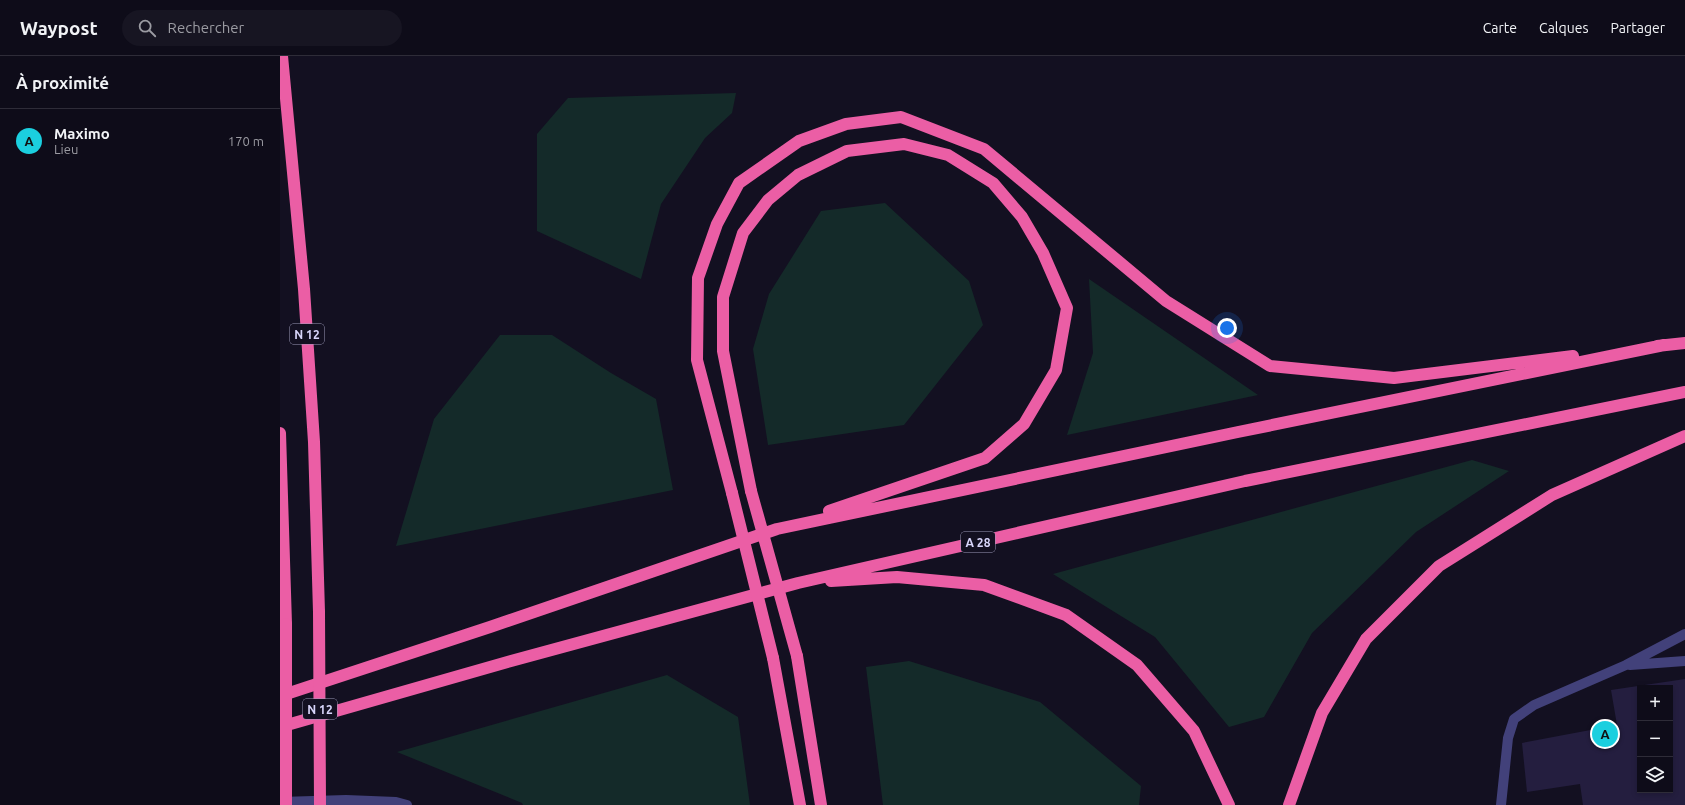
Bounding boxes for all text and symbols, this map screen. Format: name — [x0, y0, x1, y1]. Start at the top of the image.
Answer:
search box — [122, 10, 402, 46]
text: Waypost — [20, 17, 98, 39]
icon: search — [136, 17, 158, 39]
text: Rechercher — [168, 19, 244, 36]
text: Carte — [1483, 20, 1517, 36]
text: Calques — [1539, 20, 1588, 36]
text: Partager — [1610, 20, 1665, 36]
text: À proximité — [16, 73, 109, 92]
text: Maximo — [54, 125, 110, 142]
text: A — [24, 134, 34, 148]
text: 170 m — [228, 134, 264, 148]
text: Lieu — [54, 142, 78, 156]
your location — [1217, 318, 1237, 338]
road number: N 12 — [290, 324, 324, 344]
road number: A 28 — [961, 532, 995, 552]
map controls — [1637, 685, 1673, 793]
button: + — [1637, 685, 1673, 721]
road number: N 12 — [303, 699, 337, 719]
pin: A — [1592, 719, 1618, 749]
button: − — [1637, 721, 1673, 757]
button: layers — [1637, 757, 1673, 793]

